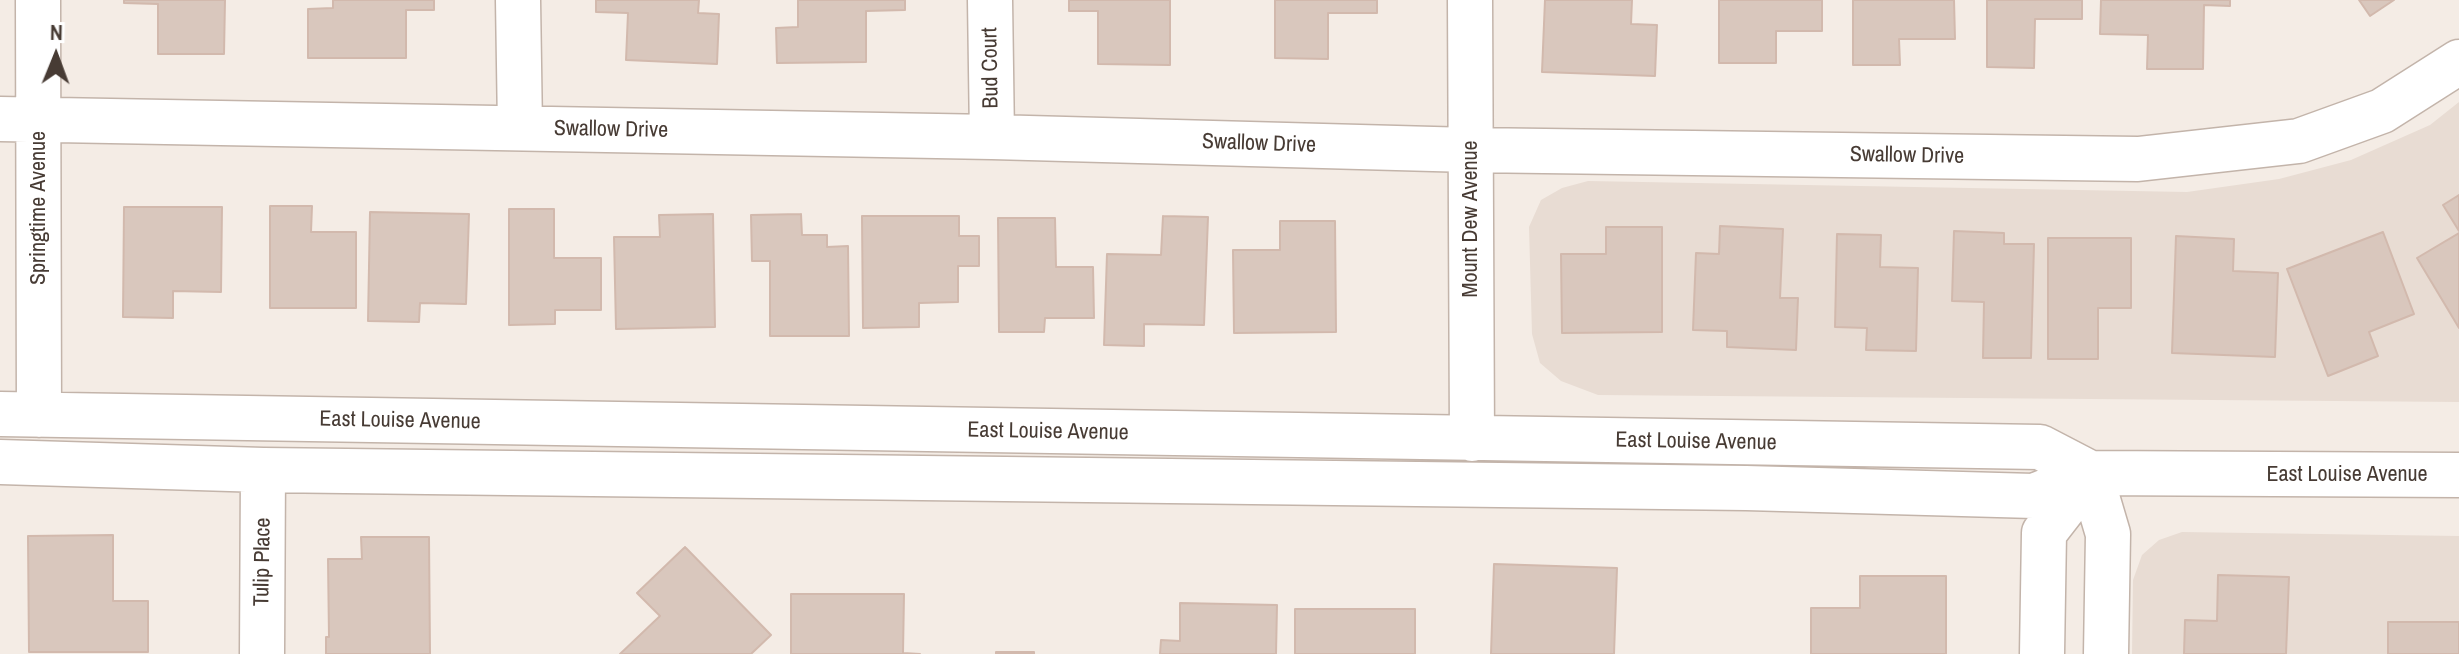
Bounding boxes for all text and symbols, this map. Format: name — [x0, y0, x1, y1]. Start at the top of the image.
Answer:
north arrow — [16, 16, 96, 96]
text: N — [50, 17, 63, 47]
street label: Bud Court — [977, 27, 1005, 109]
street label: Swallow Drive — [554, 116, 668, 144]
street label: Swallow Drive — [1201, 129, 1317, 159]
street label: Springtime Avenue — [26, 131, 52, 285]
street label: Mount Dew Avenue — [1458, 140, 1484, 298]
street label: Swallow Drive — [1850, 142, 1964, 170]
street label: East Louise Avenue — [319, 406, 481, 436]
street label: East Louise Avenue — [967, 417, 1129, 447]
street label: East Louise Avenue — [1615, 427, 1777, 457]
street label: East Louise Avenue — [2266, 462, 2428, 488]
street label: Tulip Place — [249, 517, 277, 607]

